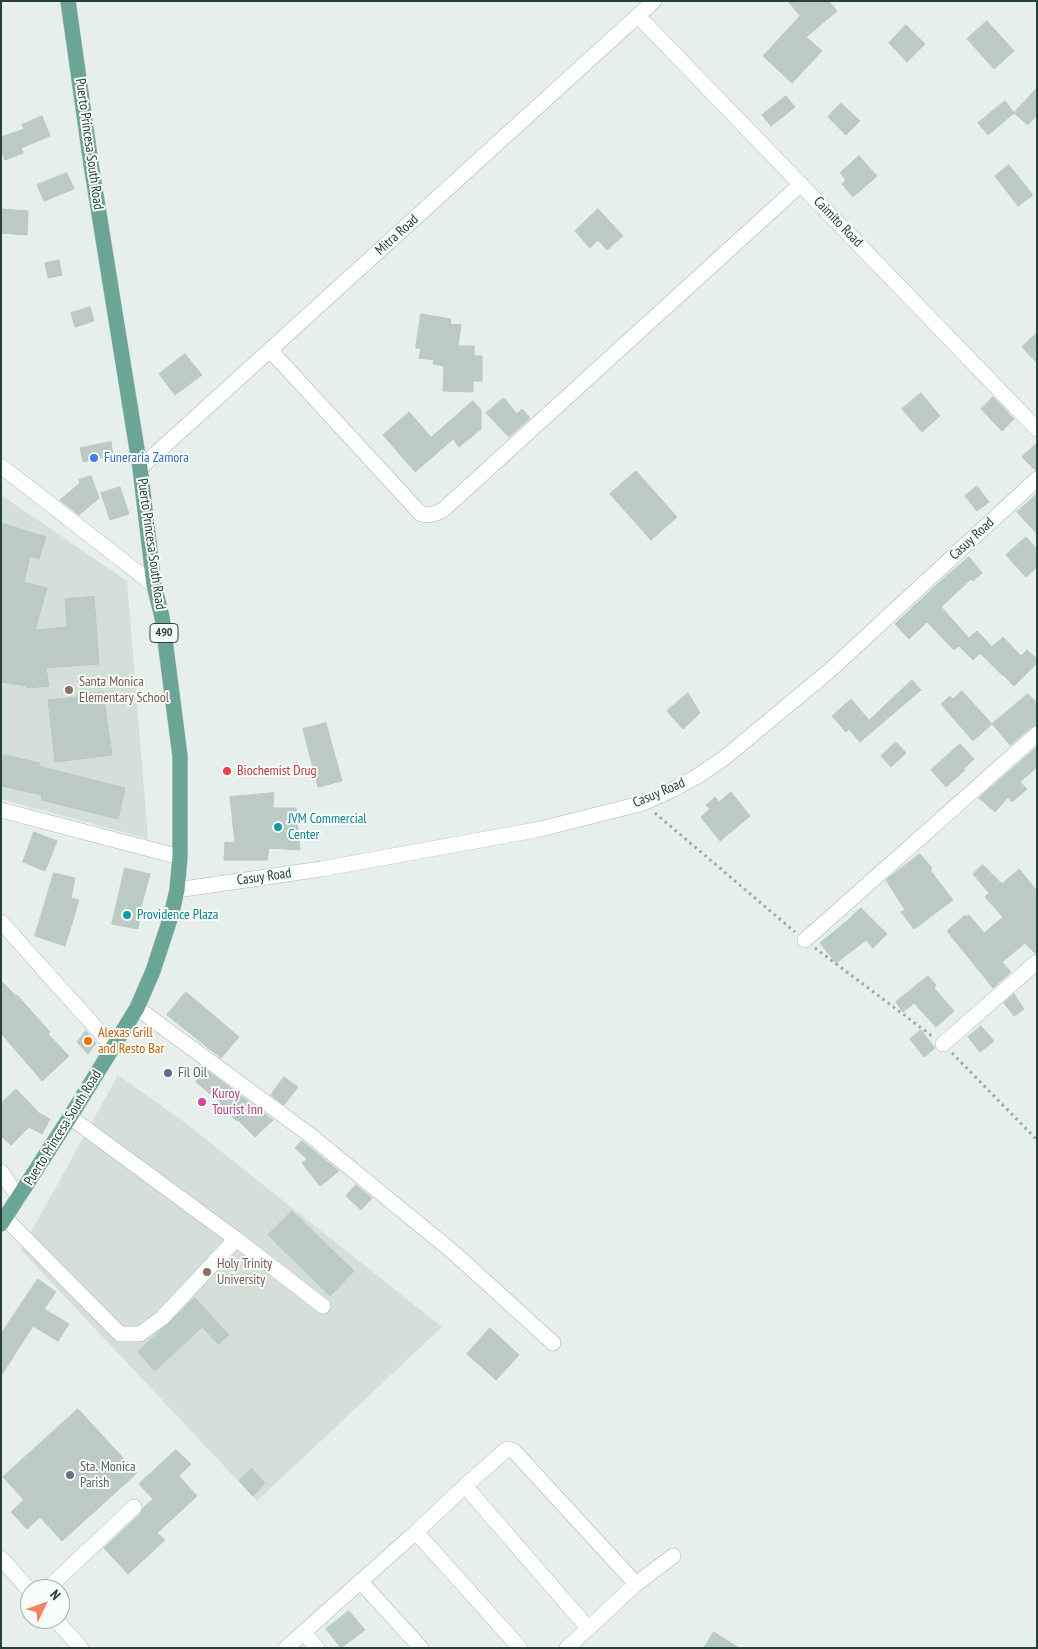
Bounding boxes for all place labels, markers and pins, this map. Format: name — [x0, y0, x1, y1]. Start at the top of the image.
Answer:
place label: Funeraria Zamora — [104, 450, 189, 466]
marker: Funeraria Zamora — [88, 452, 100, 464]
place label: Santa Monica Elementary School — [79, 674, 169, 706]
marker: Santa Monica Elementary School — [63, 684, 75, 696]
place label: Biochemist Drug — [237, 763, 317, 779]
marker: Biochemist Drug — [221, 765, 233, 777]
place label: JVM Commercial Center — [288, 811, 367, 844]
marker: JVM Commercial Center — [272, 821, 284, 833]
place label: Providence Plaza — [137, 907, 218, 923]
marker: Providence Plaza — [121, 909, 133, 921]
place label: Alexas Grill and Resto Bar — [98, 1025, 164, 1058]
marker: Alexas Grill and Resto Bar — [82, 1035, 94, 1047]
place label: Fil Oil — [178, 1065, 207, 1081]
marker: Fil Oil — [162, 1067, 174, 1079]
place label: Kuroy Tourist Inn — [212, 1086, 263, 1118]
marker: Kuroy Tourist Inn — [196, 1096, 208, 1108]
place label: Holy Trinity University — [217, 1256, 272, 1288]
marker: Holy Trinity University — [201, 1266, 213, 1278]
place label: Sta. Monica Parish — [80, 1459, 136, 1491]
marker: Sta. Monica Parish — [64, 1469, 76, 1481]

